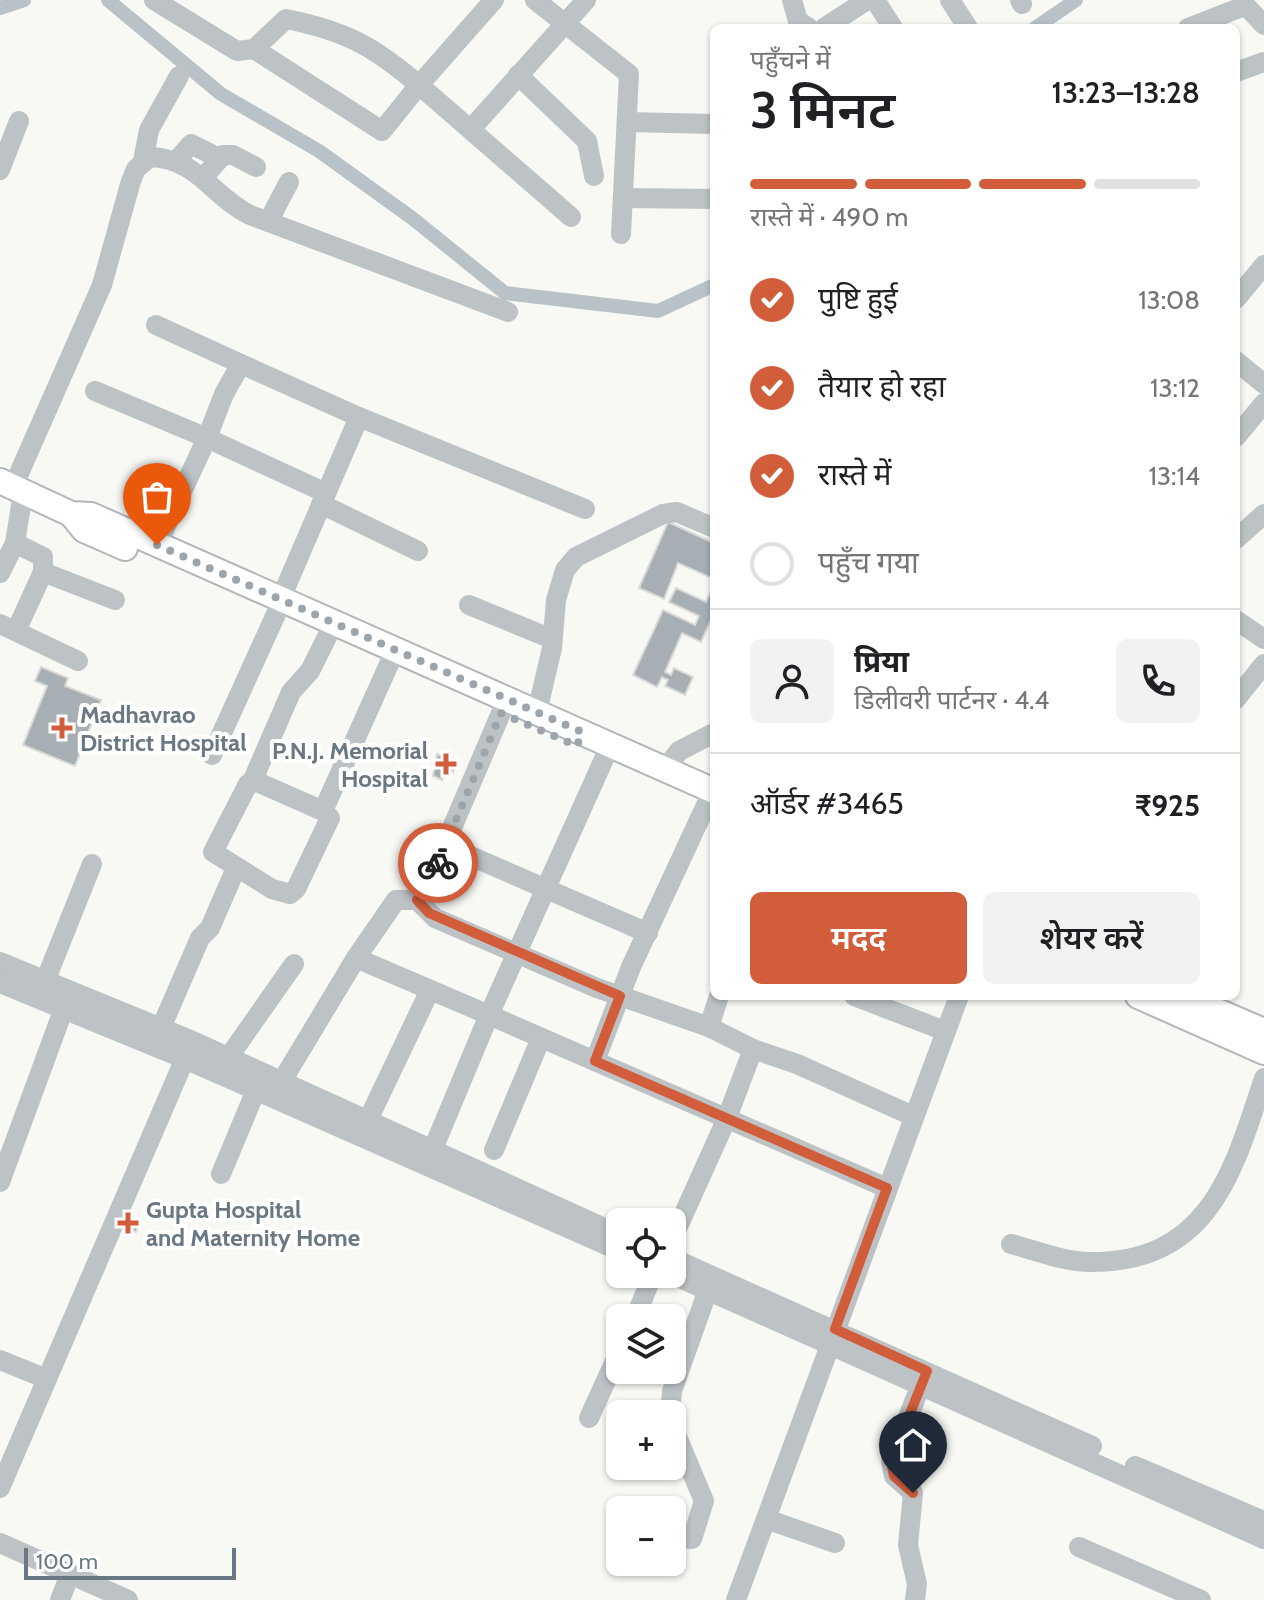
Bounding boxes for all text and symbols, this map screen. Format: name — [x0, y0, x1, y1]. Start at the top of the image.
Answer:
text: पहुँचने में — [750, 44, 831, 76]
text: 13:23–13:28 — [1051, 74, 1200, 111]
text: 3 मिनट — [750, 78, 895, 141]
text: रास्ते में · 490 m — [750, 201, 908, 233]
icon: check — [750, 278, 794, 322]
text: पुष्टि हुई — [818, 280, 898, 317]
text: 13:08 — [1138, 284, 1200, 316]
icon: check — [750, 366, 794, 410]
text: तैयार हो रहा — [818, 368, 946, 405]
text: 13:12 — [1150, 372, 1200, 404]
icon: check — [750, 454, 794, 498]
text: रास्ते में — [818, 456, 892, 493]
text: 13:14 — [1149, 460, 1200, 492]
pin — [123, 463, 191, 545]
icon: bag — [135, 475, 179, 519]
text: पहुँच गया — [818, 544, 919, 581]
button: person — [750, 639, 834, 723]
button: phone — [1116, 639, 1200, 723]
text: प्रिया — [854, 643, 909, 680]
text: डिलीवरी पार्टनर · 4.4 — [854, 684, 1049, 716]
place label: Madhavrao District Hospital — [80, 700, 247, 757]
marker: Madhavrao District Hospital — [51, 717, 73, 739]
place label: P.N.J. Memorial Hospital — [272, 736, 428, 793]
marker: P.N.J. Memorial Hospital — [435, 753, 457, 775]
text: ऑर्डर #3465 — [750, 785, 904, 822]
text: ₹925 — [1135, 787, 1200, 824]
courier — [398, 823, 478, 903]
icon: bike — [416, 841, 460, 885]
button: मदद — [750, 892, 967, 984]
button: शेयर करें — [983, 892, 1200, 984]
place label: Gupta Hospital and Maternity Home — [146, 1195, 360, 1252]
map controls — [606, 1208, 686, 1576]
button: locate — [606, 1208, 686, 1288]
marker: Gupta Hospital and Maternity Home — [117, 1212, 139, 1234]
button: layers — [606, 1304, 686, 1384]
button: + — [606, 1400, 686, 1480]
pin — [879, 1411, 947, 1493]
icon: home — [891, 1423, 935, 1467]
button: − — [606, 1496, 686, 1576]
scale bar — [24, 1544, 236, 1580]
text: 100 m — [36, 1548, 98, 1575]

